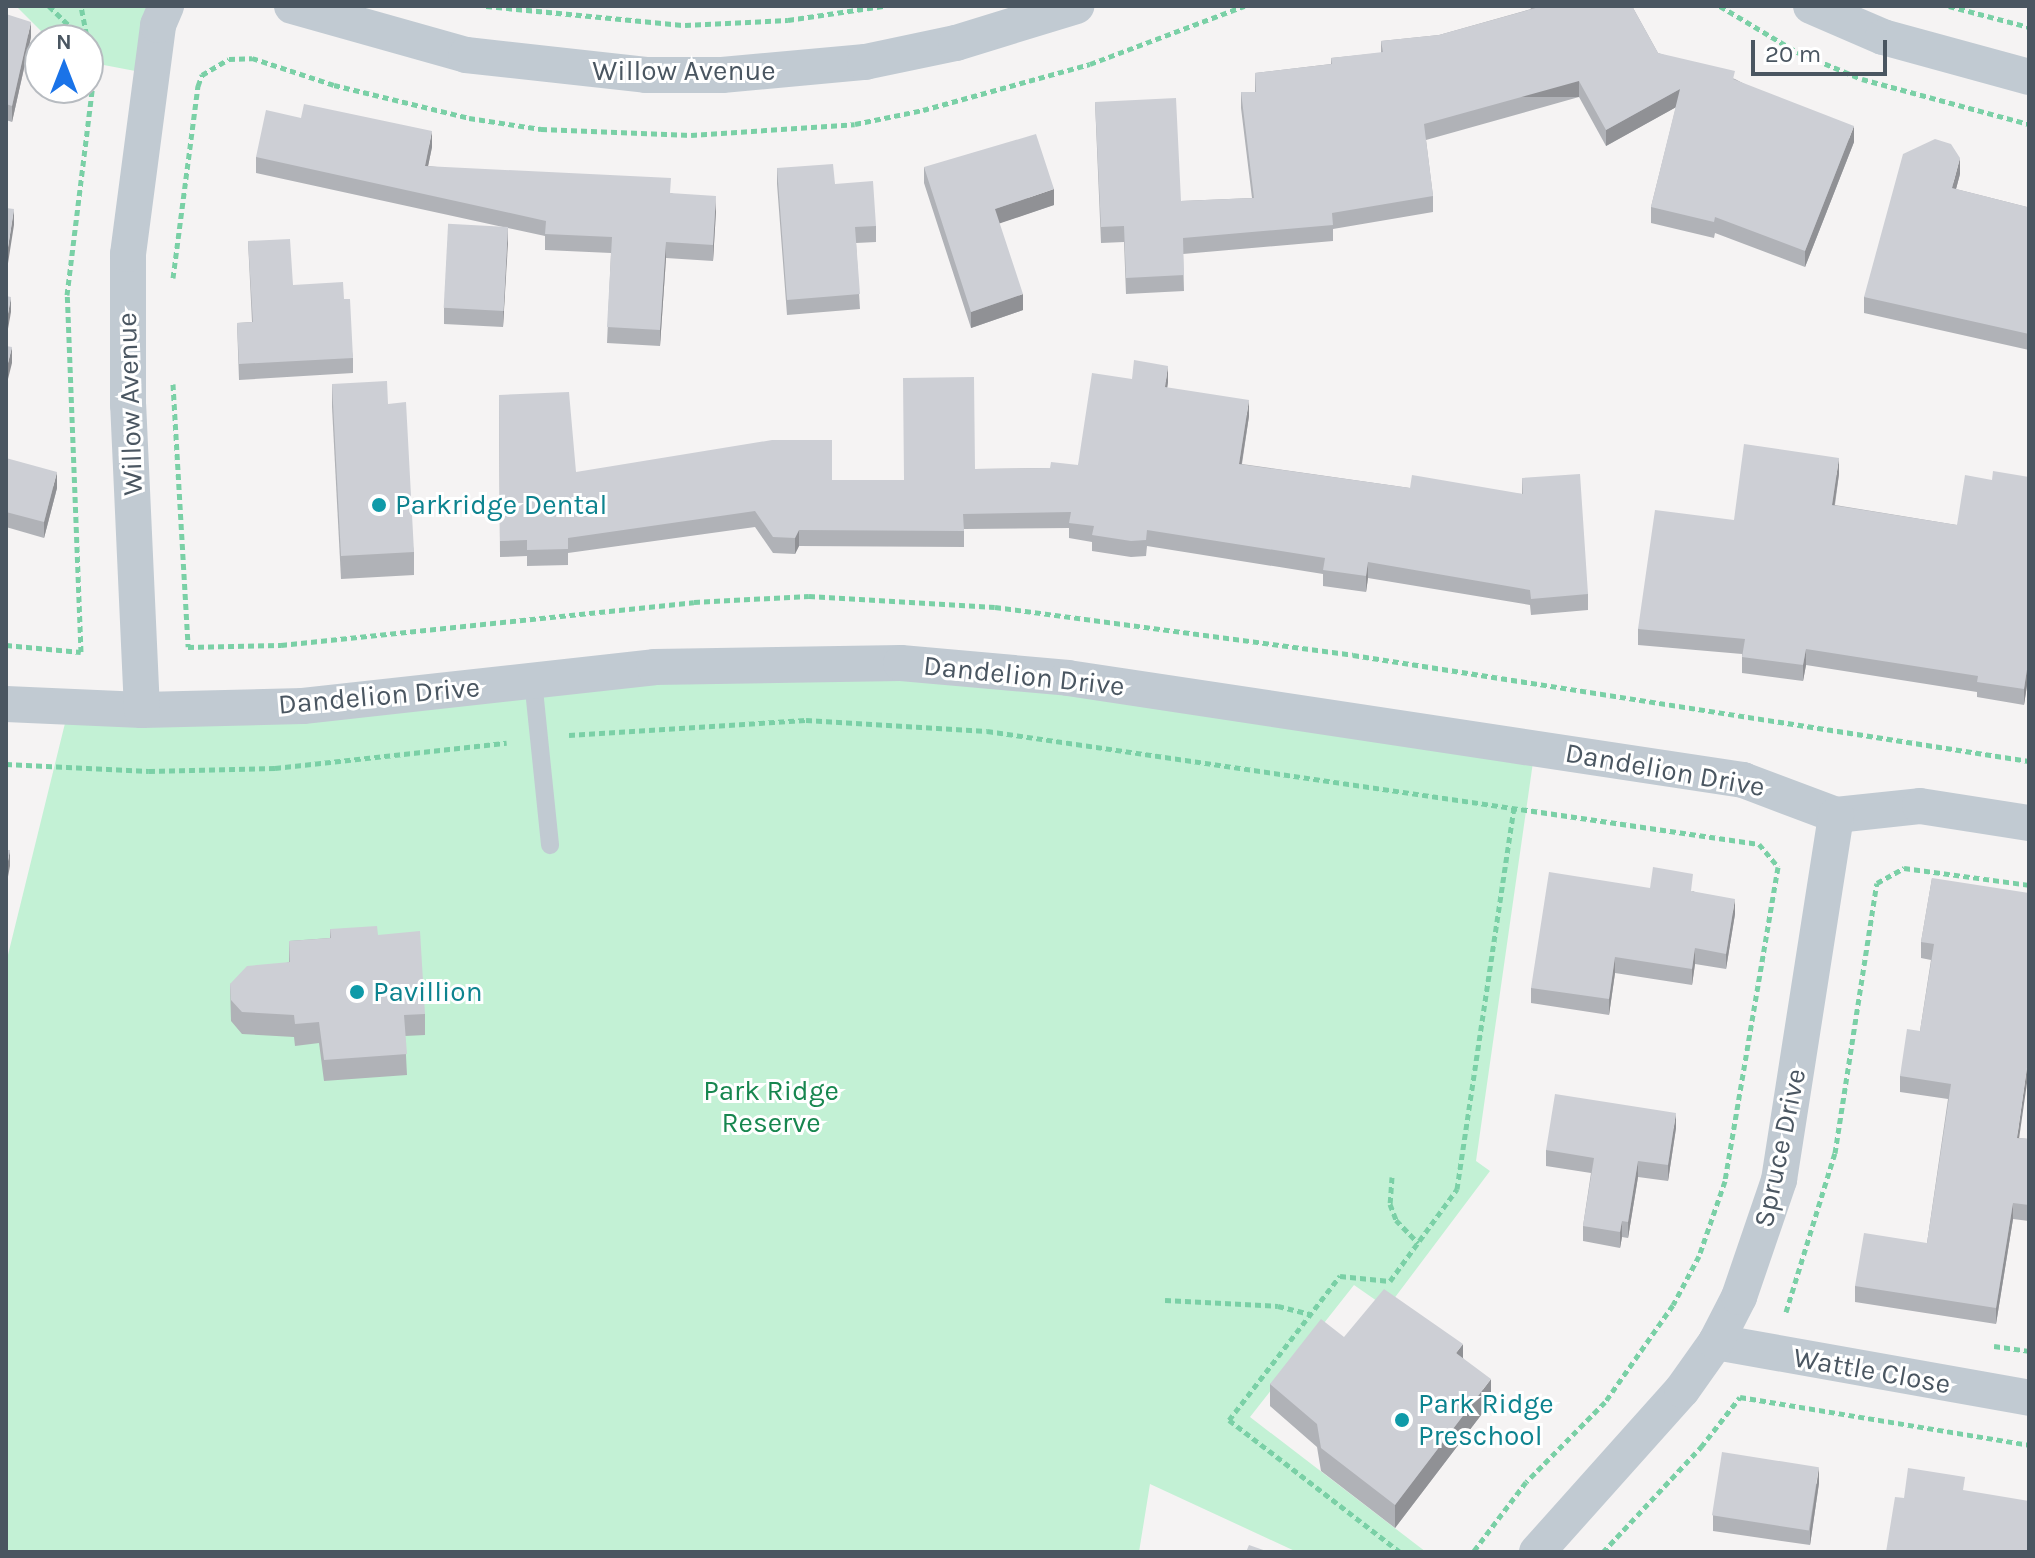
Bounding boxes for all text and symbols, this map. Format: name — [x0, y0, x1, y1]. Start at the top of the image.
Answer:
north arrow — [24, 24, 104, 104]
scale bar — [1755, 24, 1891, 74]
text: N — [56, 29, 72, 55]
text: 20 m — [1765, 40, 1821, 68]
street label: Willow Avenue — [592, 54, 776, 88]
street label: Willow Avenue — [110, 312, 150, 496]
place label: Parkridge Dental — [395, 488, 607, 522]
marker: Parkridge Dental — [370, 496, 388, 514]
street label: Dandelion Drive — [922, 649, 1126, 703]
street label: Dandelion Drive — [277, 670, 481, 722]
street label: Dandelion Drive — [1563, 736, 1767, 804]
place label: Pavillion — [373, 975, 483, 1009]
marker: Pavillion — [348, 983, 366, 1001]
street label: Spruce Drive — [1747, 1066, 1813, 1230]
park label: Park Ridge Reserve — [703, 1074, 839, 1140]
street label: Wattle Close — [1791, 1341, 1953, 1401]
place label: Park Ridge Preschool — [1418, 1387, 1554, 1453]
marker: Park Ridge Preschool — [1393, 1411, 1411, 1429]

